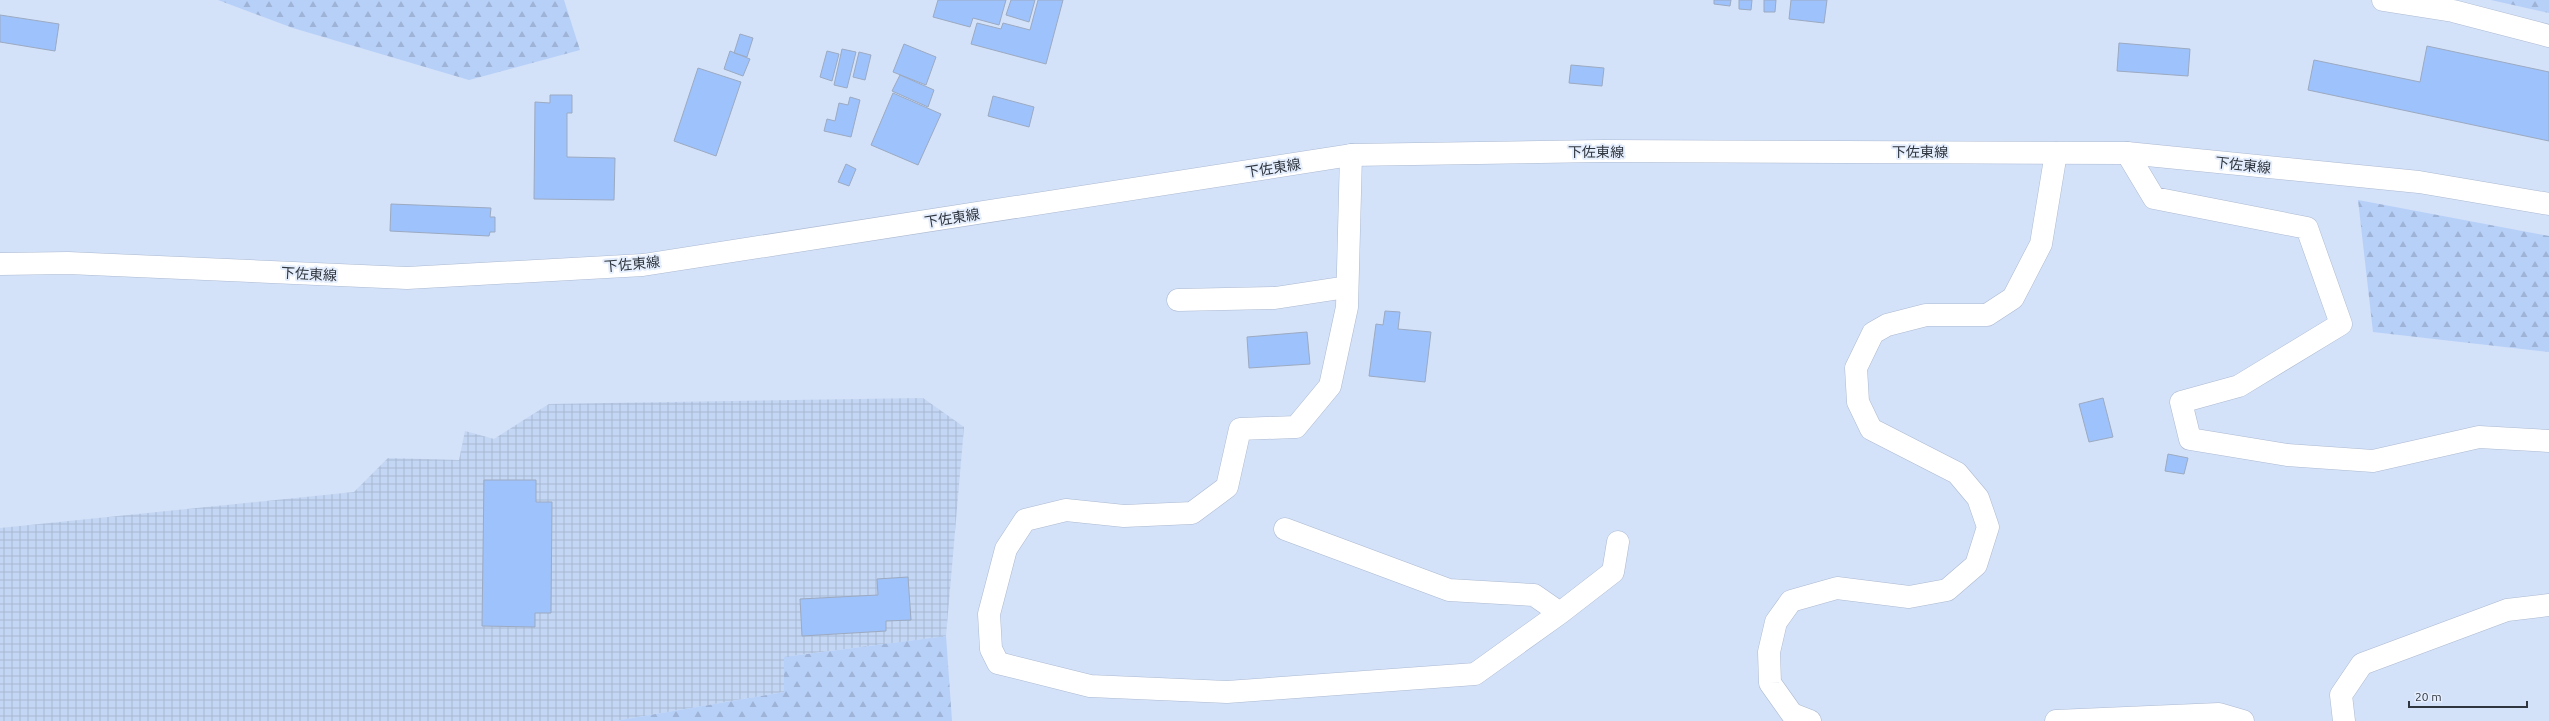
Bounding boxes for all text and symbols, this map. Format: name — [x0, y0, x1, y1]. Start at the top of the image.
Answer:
street label: 下佐東線 — [1568, 144, 1624, 160]
street label: 下佐東線 — [1892, 144, 1948, 160]
street label: 下佐東線 — [2214, 154, 2272, 176]
street label: 下佐東線 — [1244, 156, 1302, 180]
street label: 下佐東線 — [923, 206, 981, 230]
street label: 下佐東線 — [603, 254, 661, 274]
street label: 下佐東線 — [281, 265, 337, 283]
scale bar — [2409, 683, 2527, 709]
text: 20 m — [2415, 690, 2442, 703]

